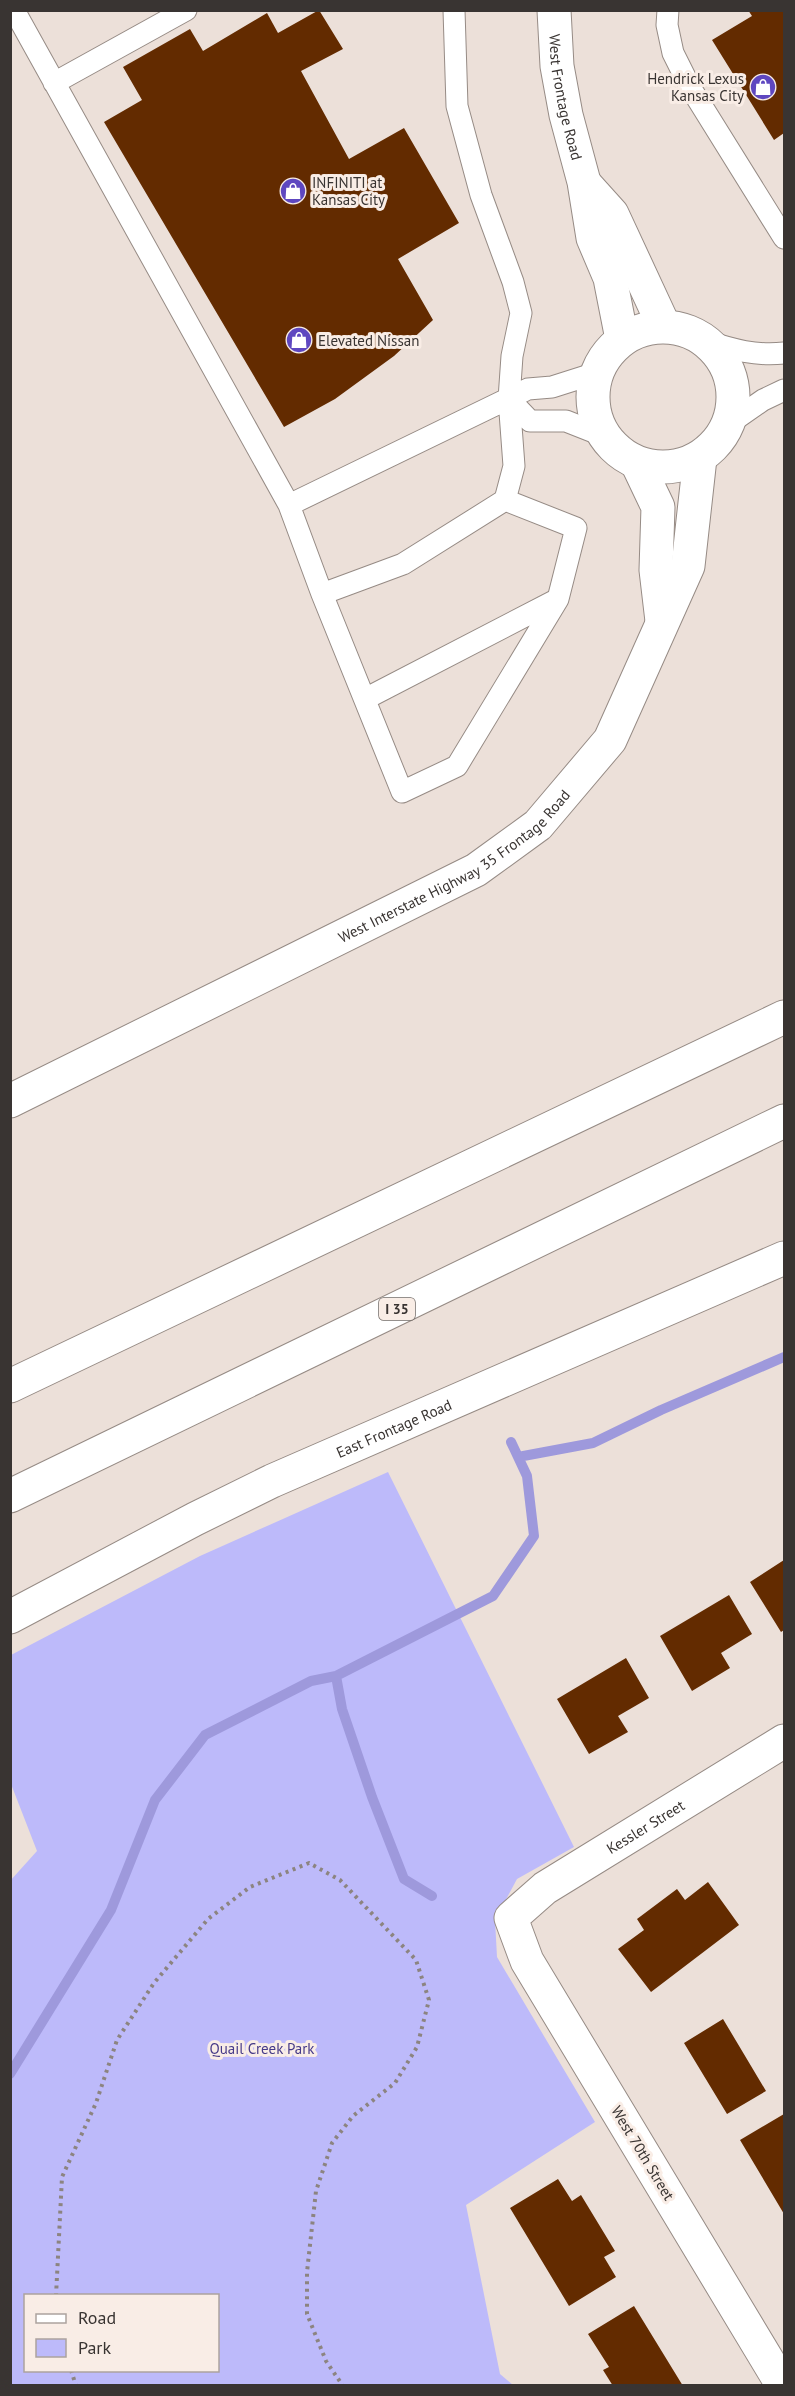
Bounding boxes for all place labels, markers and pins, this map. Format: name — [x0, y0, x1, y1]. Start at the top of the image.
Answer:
place label: Hendrick Lexus Kansas City — [647, 69, 744, 105]
shop icon: Hendrick Lexus Kansas City — [748, 72, 778, 102]
place label: INFINITI at Kansas City — [312, 173, 385, 209]
shop icon: INFINITI at Kansas City — [278, 176, 308, 206]
shop icon: Elevated Nissan — [284, 325, 314, 355]
place label: Elevated Nissan — [318, 331, 419, 350]

